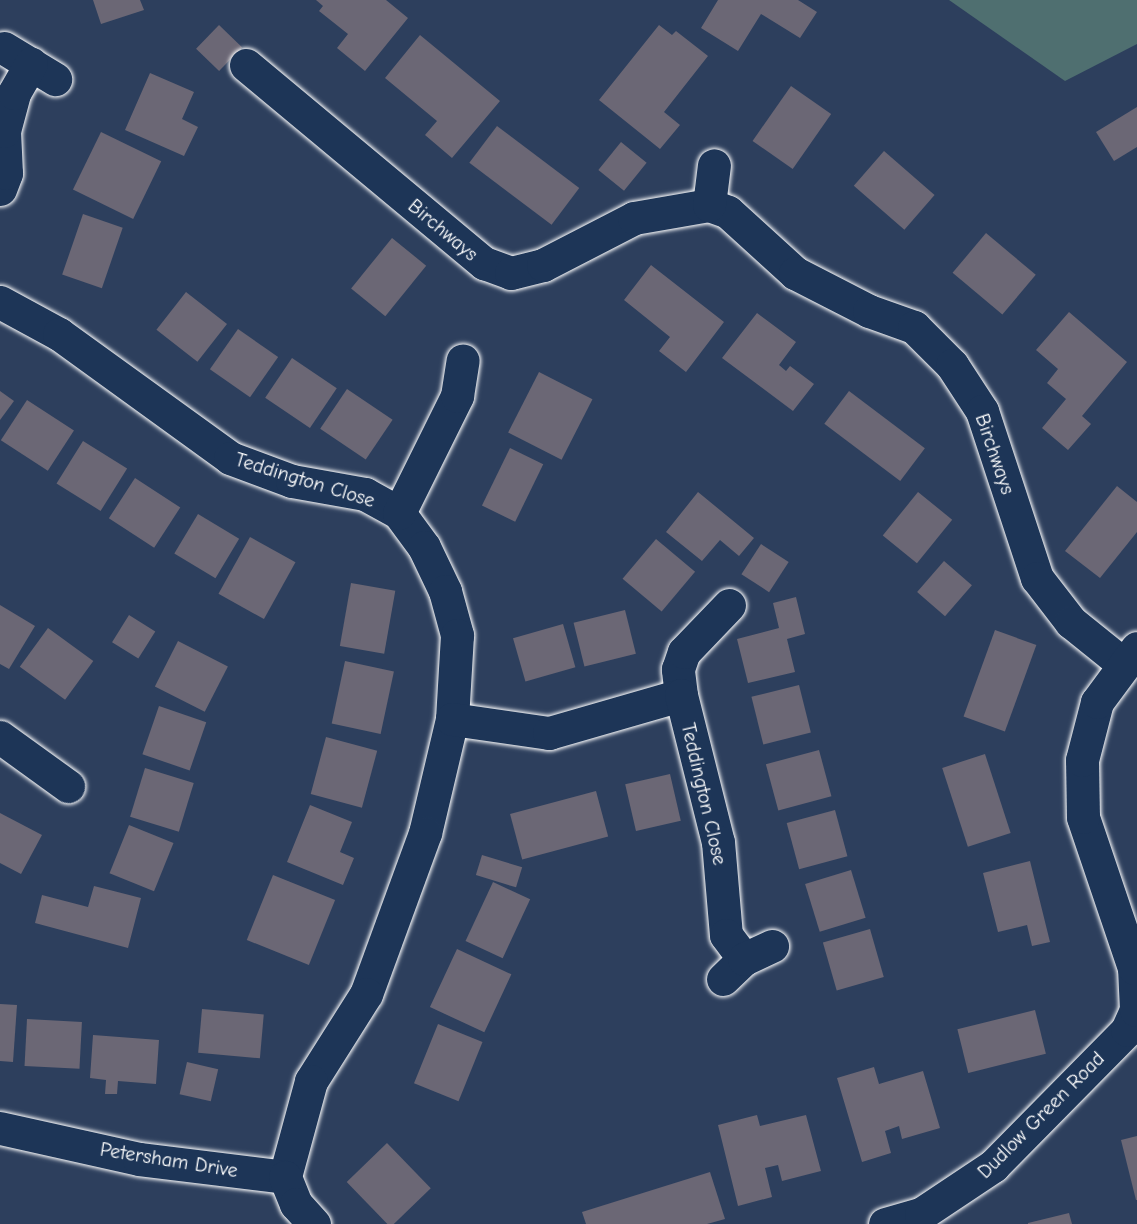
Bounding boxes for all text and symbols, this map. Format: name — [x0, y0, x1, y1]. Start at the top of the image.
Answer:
street label: Birchways — [403, 194, 483, 266]
street label: Birchways — [970, 410, 1020, 498]
street label: Teddington Close — [232, 447, 378, 513]
street label: Teddington Close — [676, 721, 732, 867]
street label: Dudlow Green Road — [973, 1047, 1109, 1183]
street label: Petersham Drive — [98, 1137, 240, 1183]

